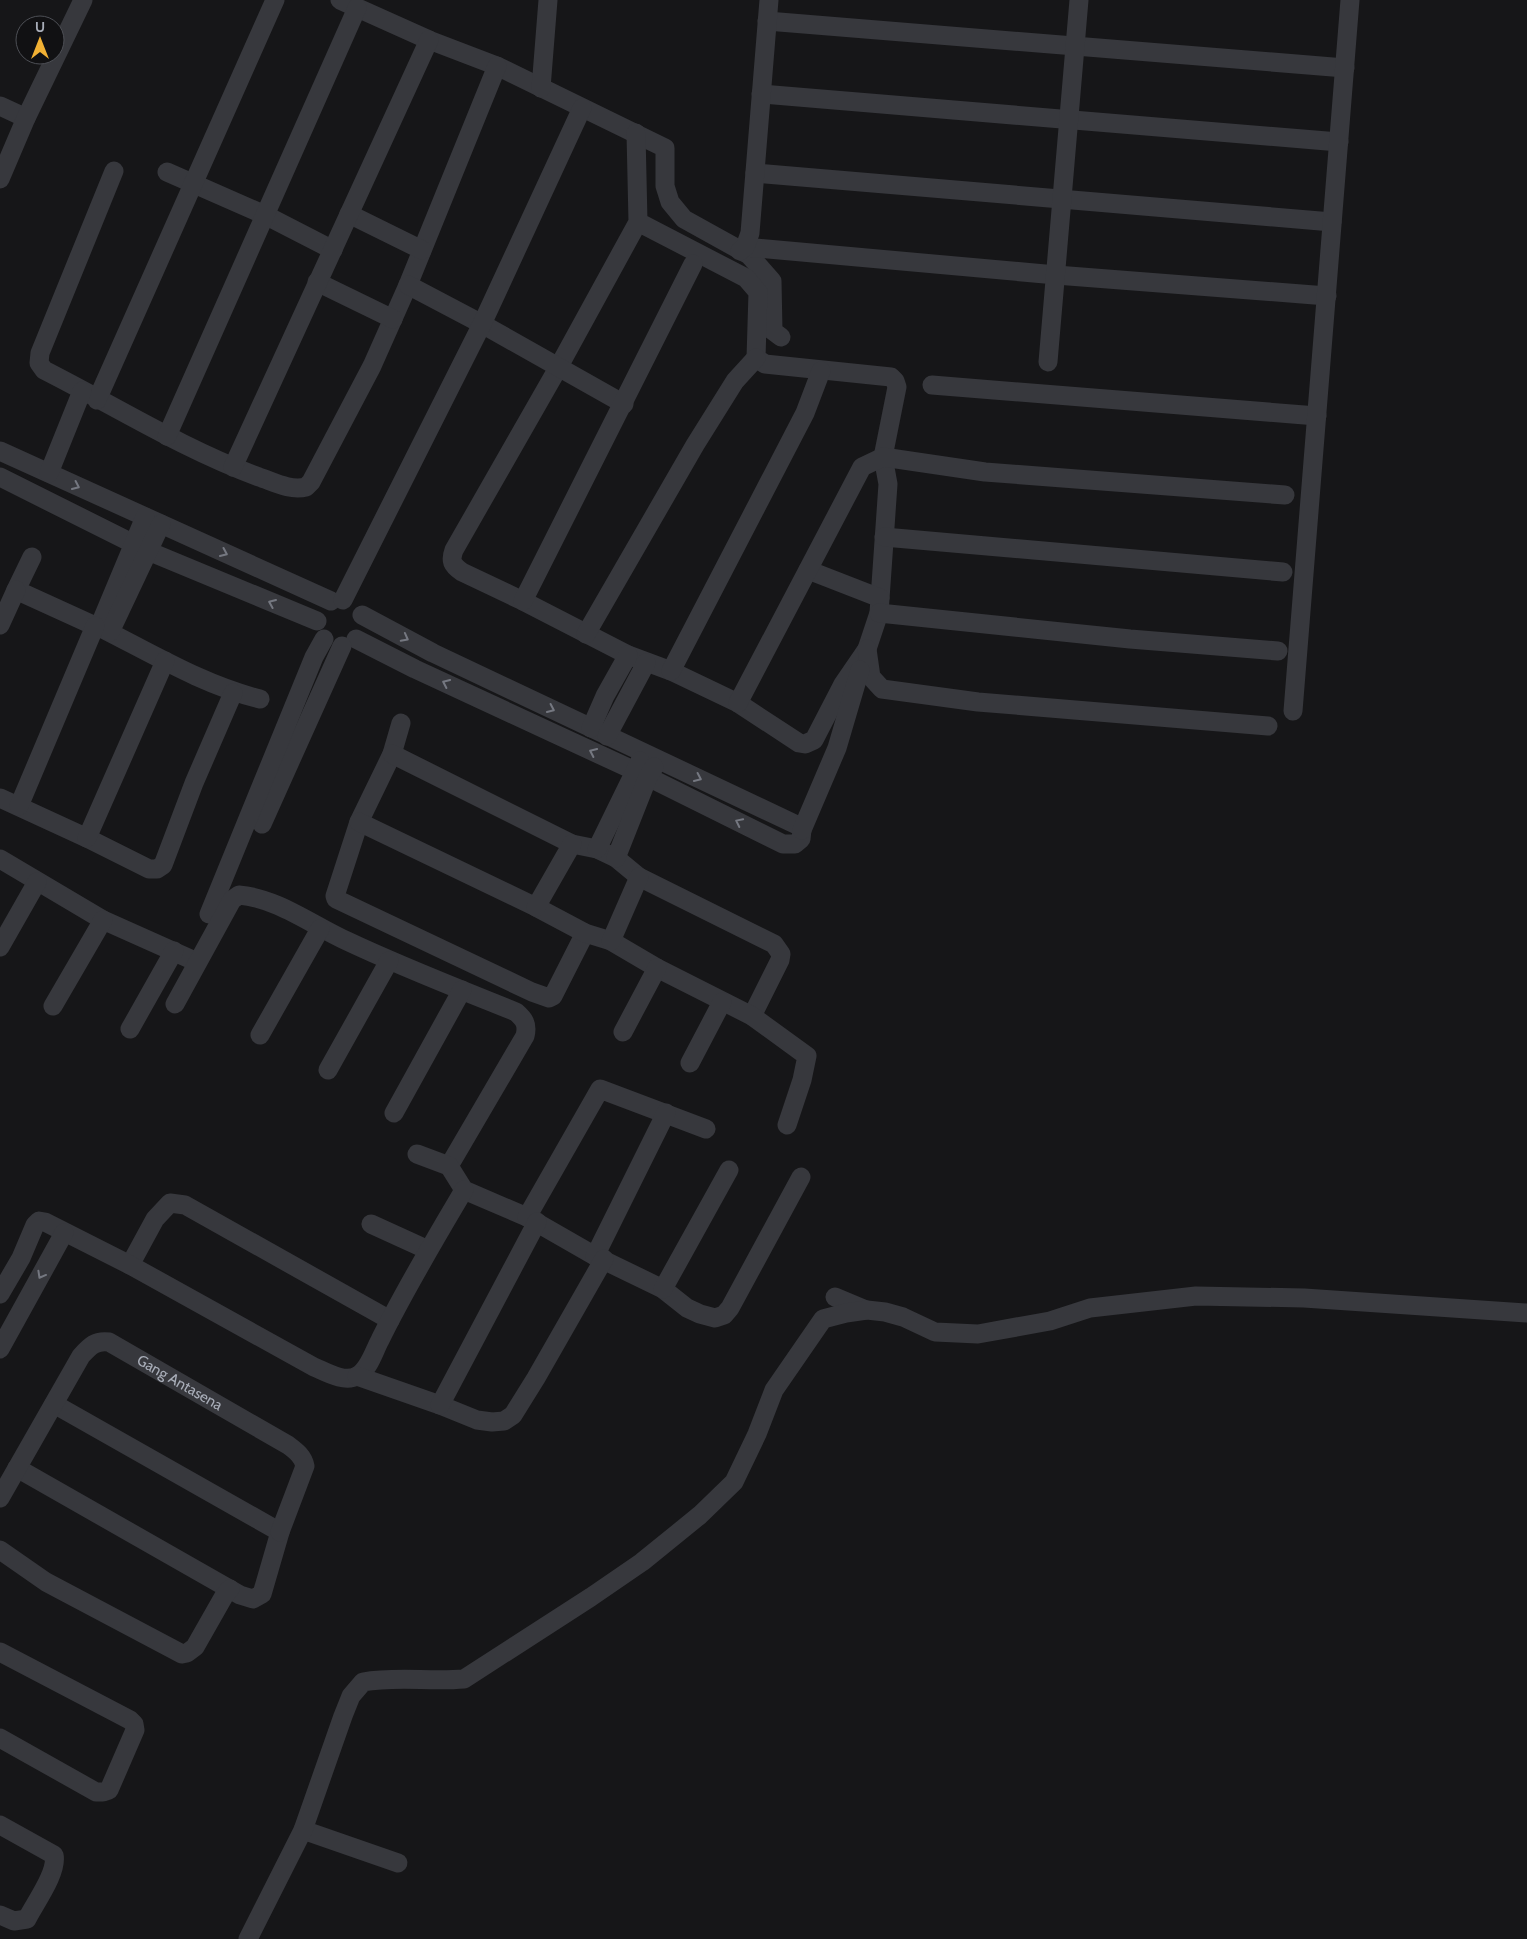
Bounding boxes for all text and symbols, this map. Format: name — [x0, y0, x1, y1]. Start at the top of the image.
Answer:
north arrow — [15, 15, 65, 65]
text: U — [35, 18, 45, 36]
one-way arrow — [71, 479, 80, 490]
one-way arrow — [219, 547, 228, 557]
one-way arrow — [268, 598, 277, 609]
one-way arrow — [400, 632, 409, 642]
one-way arrow — [442, 679, 451, 690]
one-way arrow — [546, 703, 555, 713]
one-way arrow — [589, 747, 598, 758]
one-way arrow — [693, 772, 702, 783]
one-way arrow — [736, 819, 745, 829]
one-way arrow — [37, 1270, 47, 1279]
street label: Gang Antasena — [134, 1351, 226, 1415]

